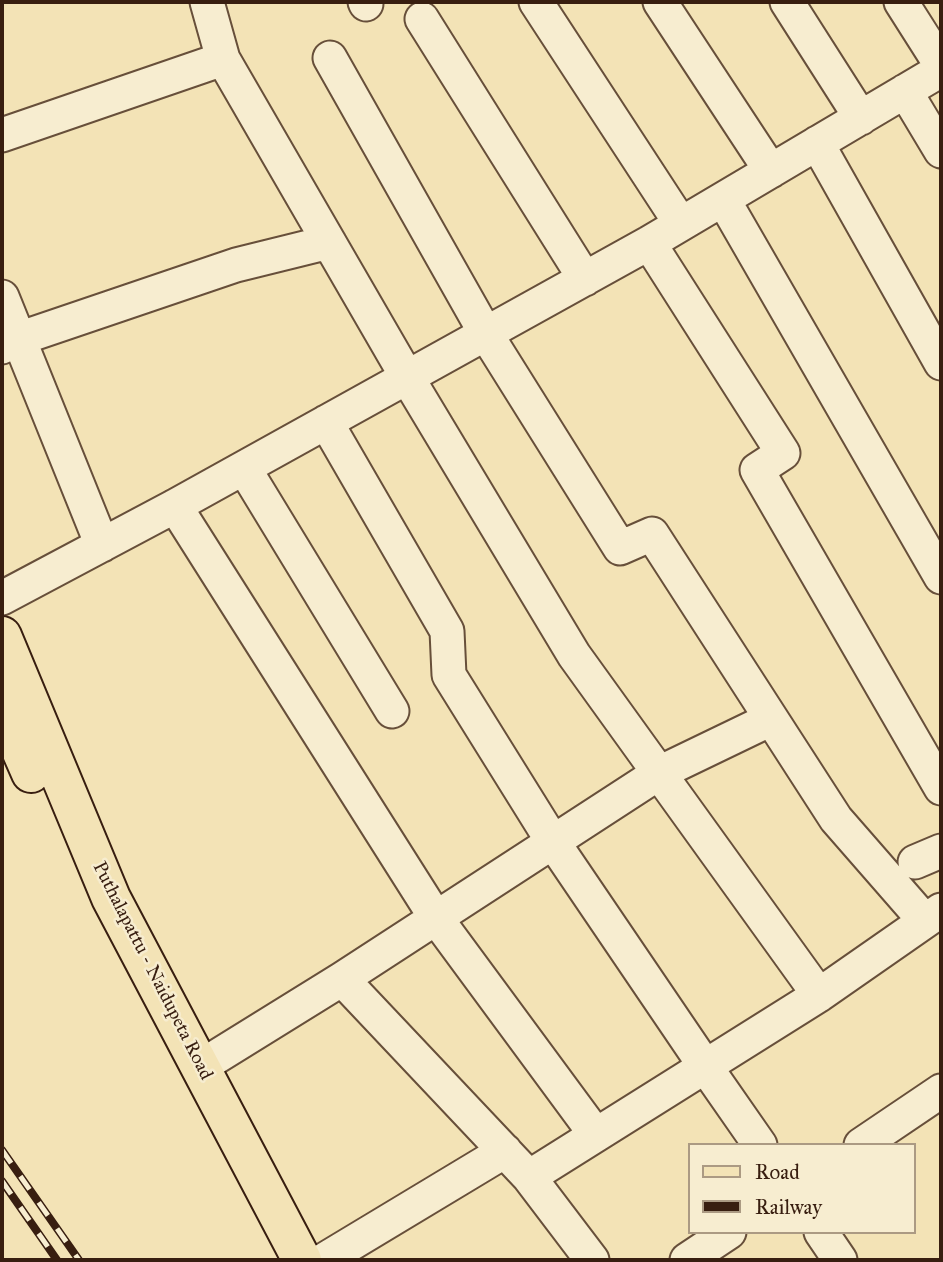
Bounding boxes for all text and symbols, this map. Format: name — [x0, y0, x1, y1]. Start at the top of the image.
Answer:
street label: Puthalapattu - Naidupeta Road — [87, 858, 217, 1084]
legend — [688, 1143, 915, 1234]
text: Road — [755, 1159, 800, 1185]
text: Railway — [755, 1194, 822, 1220]

